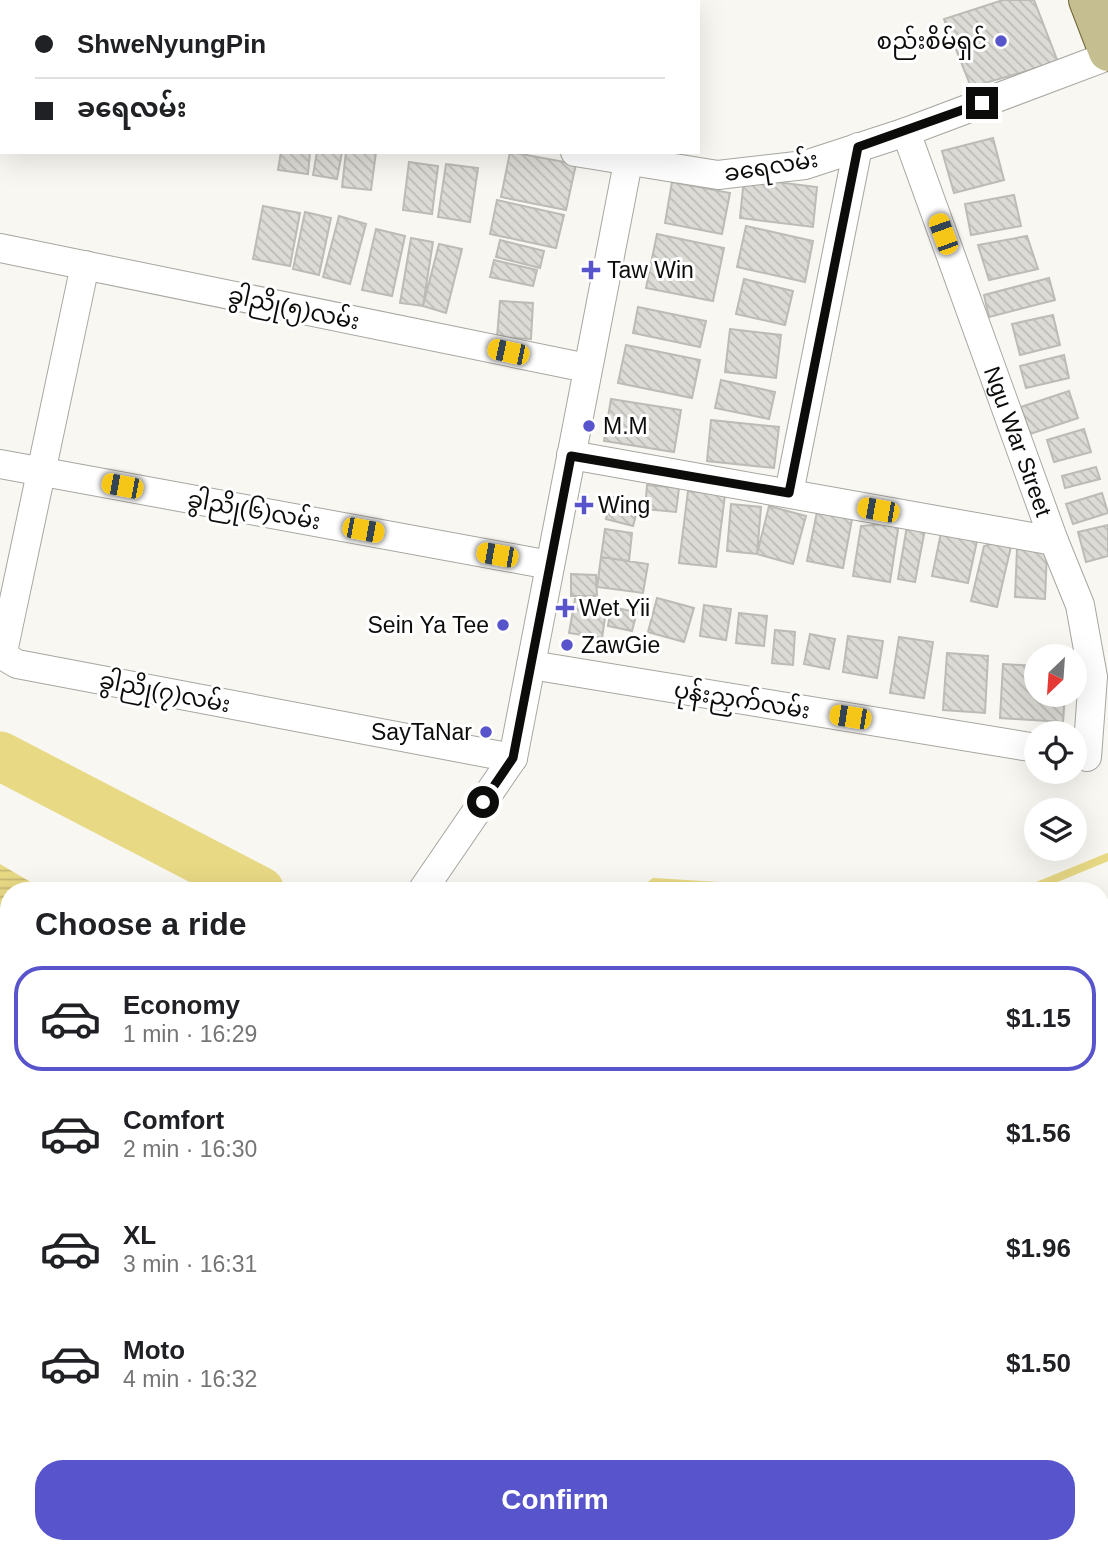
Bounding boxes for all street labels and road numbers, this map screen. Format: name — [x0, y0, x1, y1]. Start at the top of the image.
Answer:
street label: ခရေလမ်း — [722, 143, 821, 192]
street label: ခွါညို(၅)လမ်း — [225, 278, 363, 340]
street label: Ngu War Street — [979, 363, 1057, 521]
street label: ခွါညို(၆)လမ်း — [184, 483, 323, 540]
street label: ခွါညို(၇)လမ်း — [96, 664, 233, 723]
street label: ပုန်းညှက်လမ်း — [671, 673, 812, 730]

